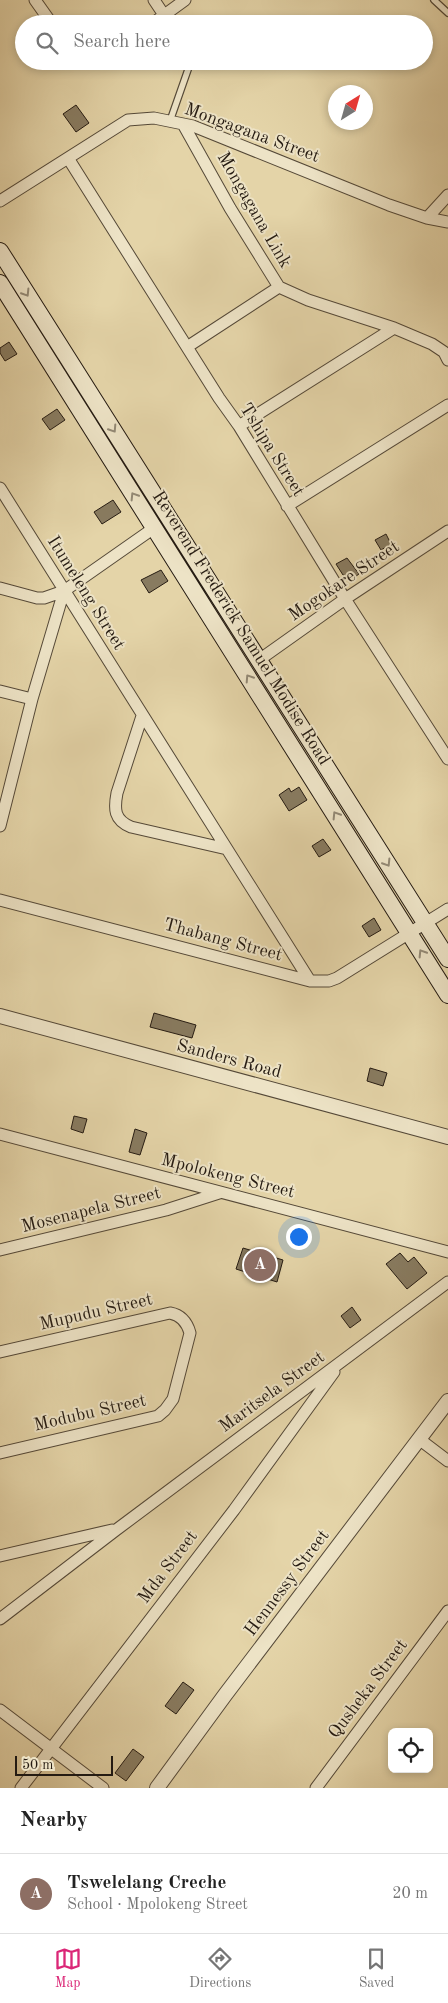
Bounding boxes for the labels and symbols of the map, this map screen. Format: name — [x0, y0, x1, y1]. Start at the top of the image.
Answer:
north arrow — [328, 85, 373, 130]
street label: Mongagana Street — [182, 100, 322, 166]
street label: Mongagana Link — [214, 149, 294, 271]
one-way arrow — [19, 287, 29, 296]
street label: Tshipa Street — [236, 400, 308, 500]
one-way arrow — [107, 424, 117, 433]
street label: Reverend Frederick Samuel Modise Road — [149, 488, 333, 768]
one-way arrow — [131, 493, 141, 502]
street label: Itumeleng Street — [44, 533, 128, 653]
street label: Mogokare Street — [285, 537, 403, 625]
one-way arrow — [246, 674, 256, 683]
one-way arrow — [333, 812, 343, 821]
one-way arrow — [381, 857, 390, 866]
street label: Thabang Street — [162, 916, 284, 964]
one-way arrow — [419, 950, 428, 959]
street label: Sanders Road — [175, 1036, 283, 1082]
street label: Mpolokeng Street — [159, 1151, 297, 1201]
street label: Mosenapela Street — [20, 1184, 162, 1236]
your location — [286, 1224, 312, 1250]
pin: A — [244, 1246, 276, 1284]
street label: Mupudu Street — [38, 1290, 154, 1334]
street label: Maritsela Street — [216, 1348, 328, 1436]
street label: Modubu Street — [32, 1391, 148, 1435]
street label: Hennessy Street — [241, 1526, 333, 1640]
street label: Mda Street — [135, 1527, 201, 1607]
street label: Qusheka Street — [325, 1636, 411, 1742]
scale bar — [15, 1753, 112, 1776]

